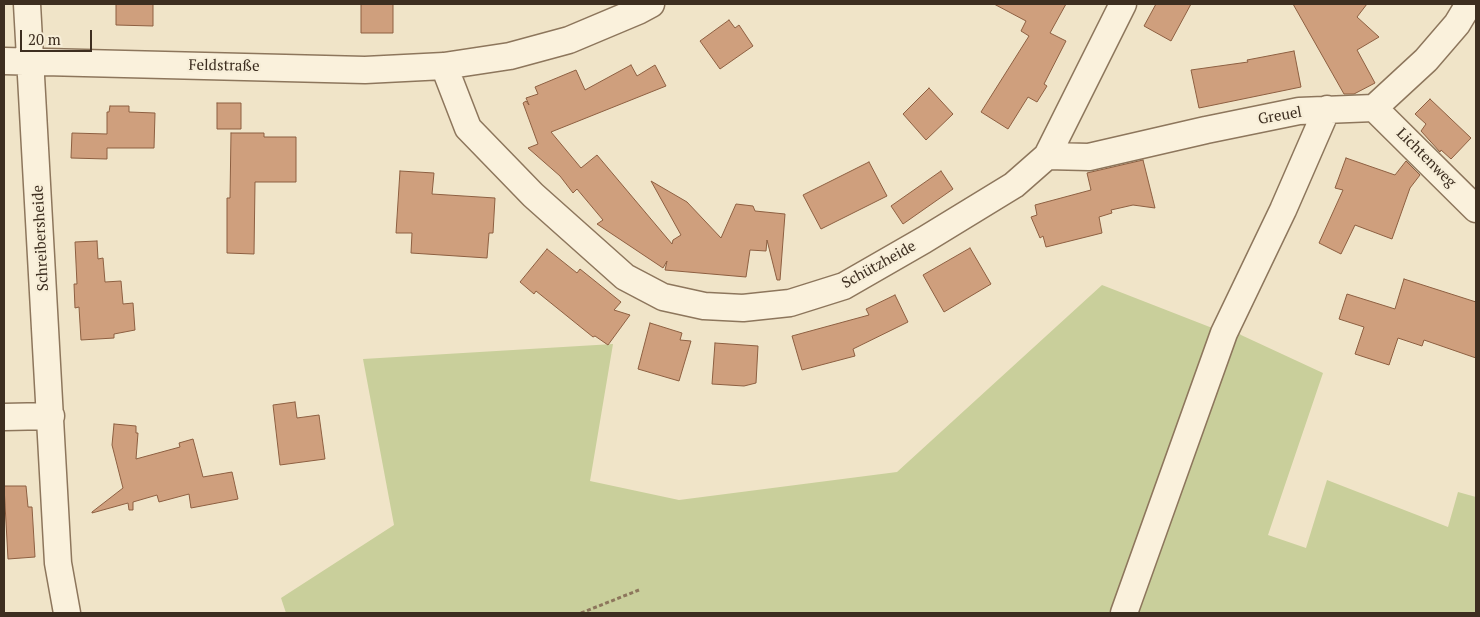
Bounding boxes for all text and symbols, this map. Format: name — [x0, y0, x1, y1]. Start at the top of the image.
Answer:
scale bar — [22, 20, 95, 52]
text: 20 m — [28, 29, 61, 49]
street label: Feldstraße — [188, 56, 260, 76]
street label: Greuel — [1257, 103, 1303, 129]
street label: Lichtenweg — [1393, 125, 1459, 191]
street label: Schreibersheide — [29, 184, 53, 292]
street label: Schützheide — [839, 237, 919, 293]

